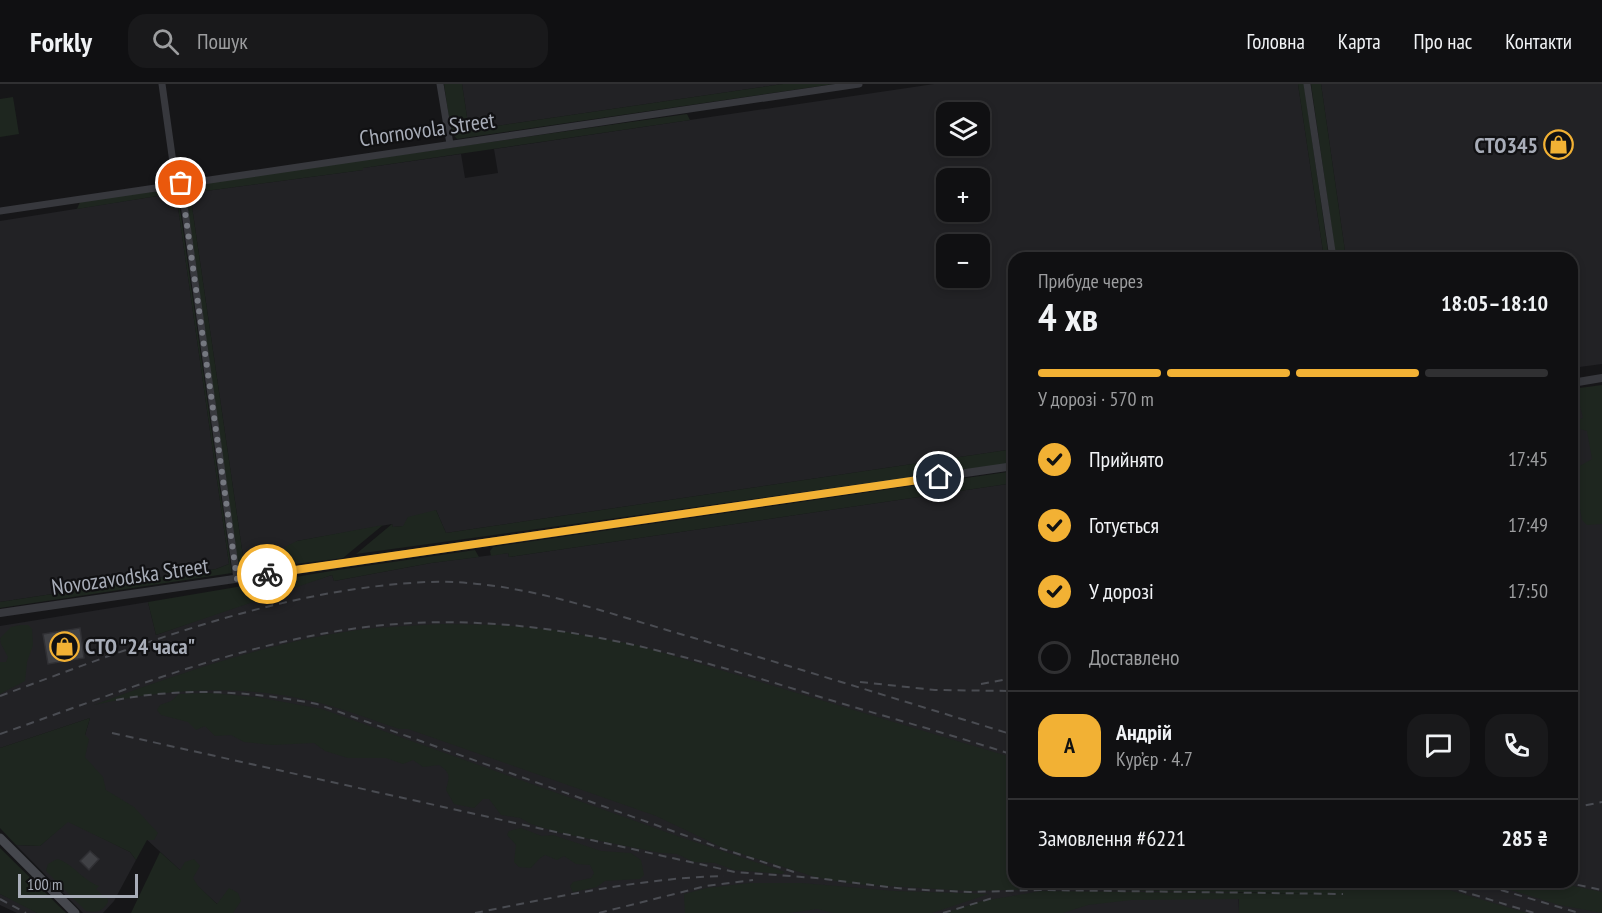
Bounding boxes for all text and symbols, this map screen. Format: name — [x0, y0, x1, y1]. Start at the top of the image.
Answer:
search box — [128, 14, 548, 68]
text: Forkly — [30, 23, 92, 60]
icon: search — [149, 25, 182, 58]
text: Пошук — [197, 27, 248, 55]
text: Головна — [1247, 28, 1305, 55]
text: Карта — [1338, 28, 1381, 55]
text: Про нас — [1414, 28, 1472, 55]
text: Контакти — [1505, 28, 1572, 55]
map controls — [936, 102, 990, 288]
button: layers — [936, 102, 990, 156]
street label: Chornovola Street — [358, 106, 496, 152]
shop icon: СТО345 — [1543, 129, 1575, 161]
place label: СТО345 — [1475, 131, 1538, 159]
pin — [155, 157, 206, 208]
icon: bag — [164, 166, 197, 199]
button: + — [936, 168, 990, 222]
button: − — [936, 234, 990, 288]
text: Прибуде через — [1038, 268, 1143, 294]
text: 18:05–18:10 — [1441, 289, 1548, 317]
text: 4 хв — [1038, 291, 1098, 342]
text: У дорозі · 570 m — [1038, 386, 1154, 412]
icon: check — [1038, 443, 1071, 476]
text: Прийнято — [1089, 445, 1164, 473]
text: 17:45 — [1508, 446, 1548, 472]
pin — [913, 451, 964, 502]
icon: home — [922, 460, 955, 493]
icon: check — [1038, 509, 1071, 542]
text: Готується — [1089, 511, 1159, 539]
text: 17:49 — [1508, 512, 1548, 538]
courier — [237, 544, 297, 604]
street label: Novozavodska Street — [50, 551, 210, 601]
icon: bike — [251, 558, 284, 591]
icon: check — [1038, 575, 1071, 608]
text: У дорозі — [1089, 577, 1154, 605]
text: 17:50 — [1508, 578, 1548, 604]
shop icon: СТО "24 часа" — [48, 630, 80, 662]
place label: СТО "24 часа" — [85, 632, 195, 660]
text: Доставлено — [1089, 643, 1179, 671]
button: chat — [1407, 714, 1470, 777]
button: phone — [1485, 714, 1548, 777]
text: Андрій — [1116, 718, 1172, 746]
text: А — [1064, 731, 1075, 759]
text: Кур’єр · 4.7 — [1116, 746, 1193, 772]
text: Замовлення #6221 — [1038, 824, 1186, 852]
text: 285 ₴ — [1501, 824, 1548, 852]
scale bar — [18, 871, 138, 898]
text: 100 m — [27, 874, 62, 894]

